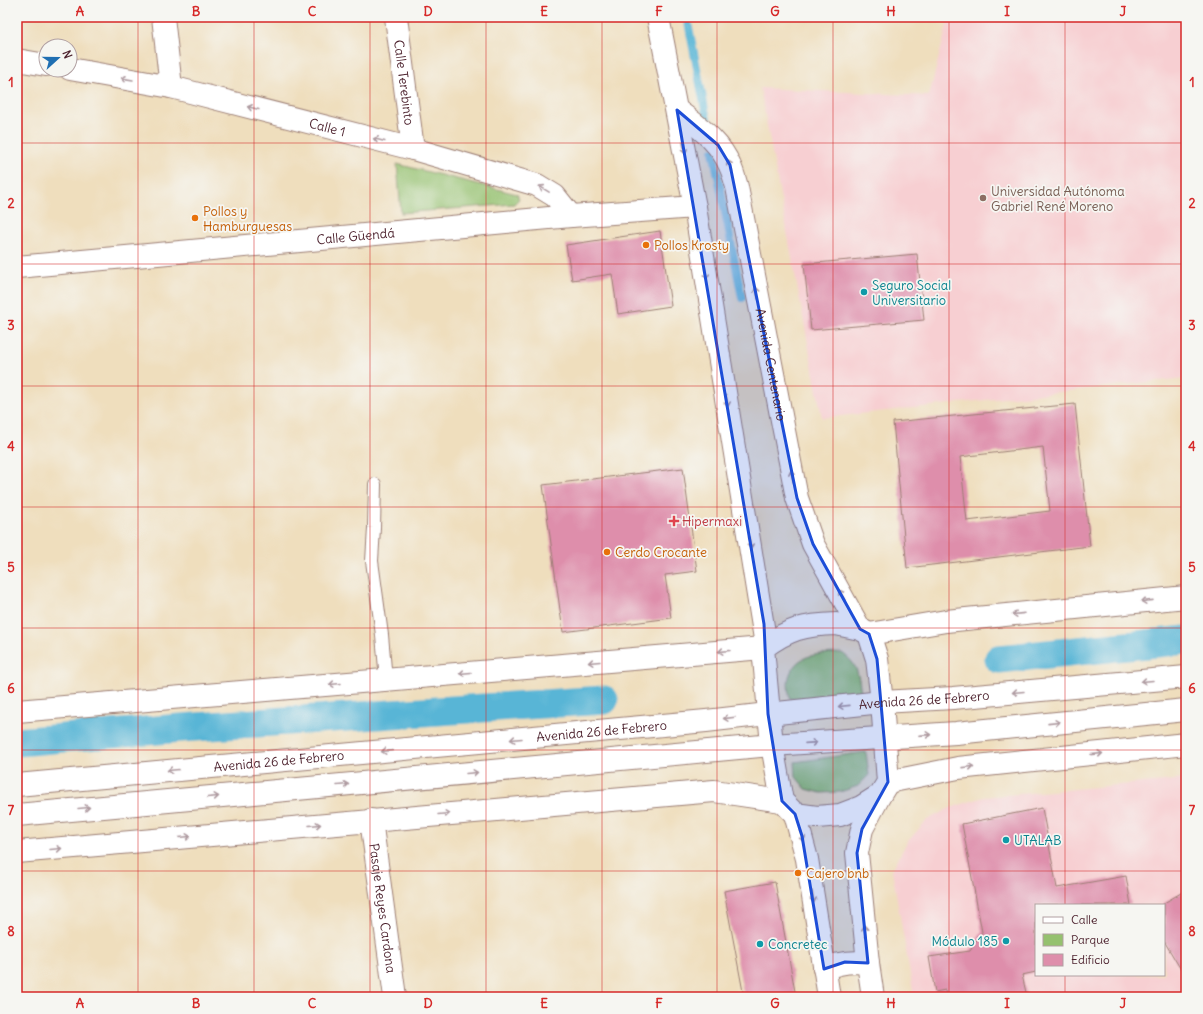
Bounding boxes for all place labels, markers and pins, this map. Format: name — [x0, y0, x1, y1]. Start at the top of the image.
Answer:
place label: Universidad Autónoma Gabriel René Moreno — [991, 183, 1125, 215]
marker: Universidad Autónoma Gabriel René Moreno — [978, 193, 988, 203]
place label: Pollos y Hamburguesas — [203, 203, 292, 235]
marker: Pollos y Hamburguesas — [190, 213, 200, 223]
place label: Pollos Krosty — [654, 237, 729, 254]
marker: Pollos Krosty — [641, 240, 651, 250]
place label: Seguro Social Universitario — [872, 277, 951, 309]
marker: Seguro Social Universitario — [859, 287, 869, 297]
place label: Hipermaxi — [682, 513, 742, 530]
marker: Hipermaxi — [669, 516, 679, 526]
place label: Cerdo Crocante — [615, 544, 707, 561]
marker: Cerdo Crocante — [602, 547, 612, 557]
place label: UTALAB — [1014, 832, 1061, 849]
marker: UTALAB — [1001, 835, 1011, 845]
place label: Cajero bnb — [806, 865, 869, 882]
marker: Cajero bnb — [793, 868, 803, 878]
place label: Módulo 185 — [932, 933, 998, 950]
place label: Concretec — [768, 936, 828, 953]
marker: Módulo 185 — [1001, 936, 1011, 946]
marker: Concretec — [755, 939, 765, 949]

